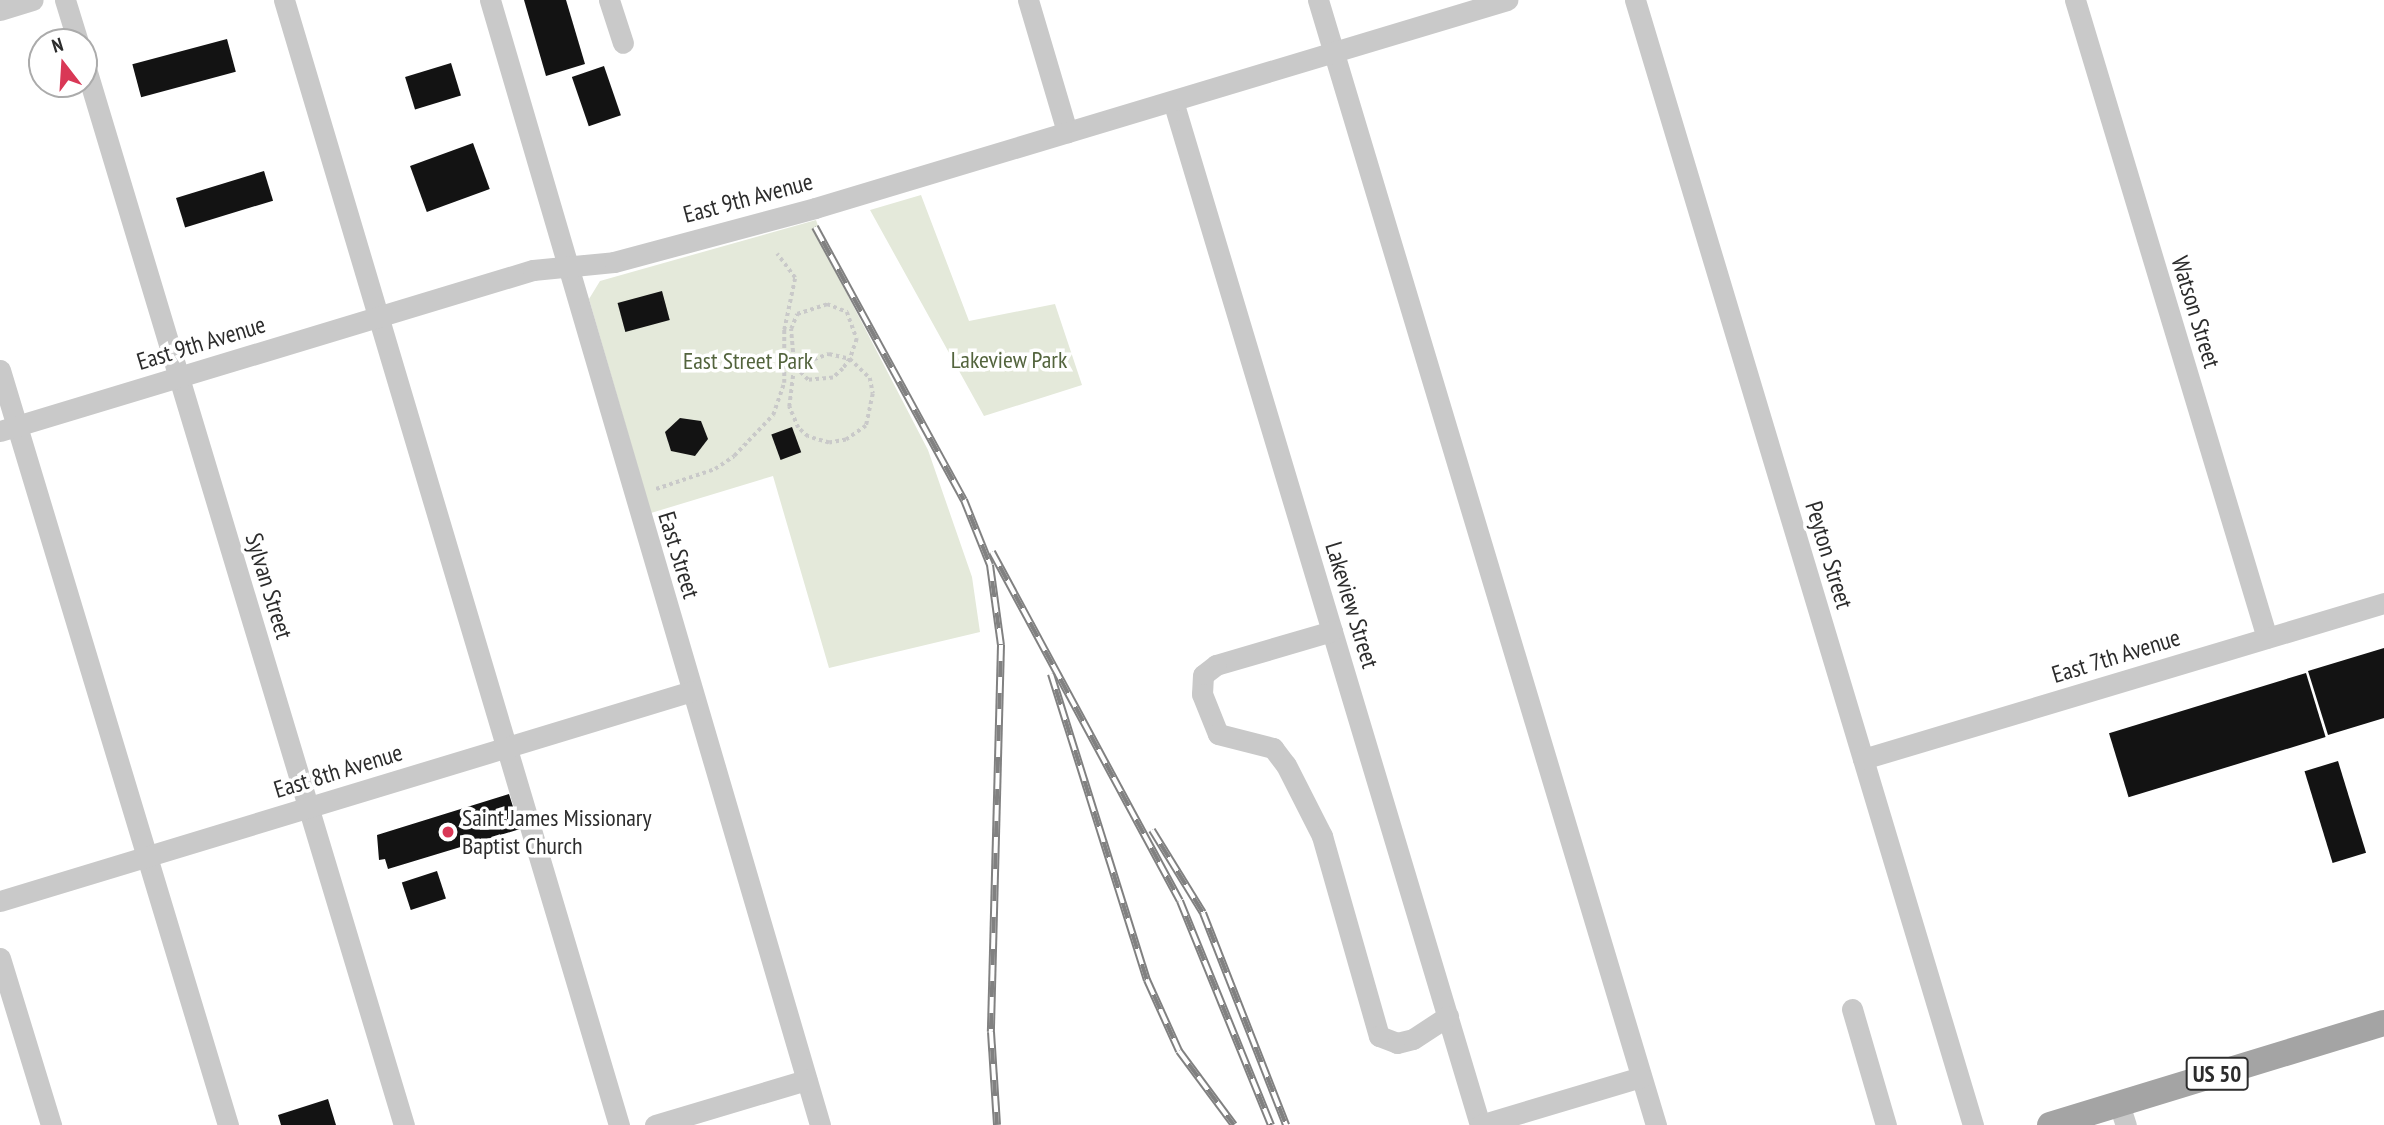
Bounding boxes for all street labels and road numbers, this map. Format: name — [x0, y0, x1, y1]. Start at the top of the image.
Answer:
street label: East 9th Avenue — [680, 167, 816, 229]
street label: Watson Street — [2165, 253, 2227, 371]
street label: East 9th Avenue — [133, 310, 269, 376]
street label: Peyton Street — [1799, 498, 1859, 612]
street label: East Street — [652, 508, 706, 602]
street label: Sylvan Street — [239, 530, 299, 642]
street label: Lakeview Street — [1319, 538, 1385, 672]
street label: East 7th Avenue — [2048, 623, 2184, 689]
street label: East 8th Avenue — [270, 738, 406, 804]
road number: US 50 — [2186, 1054, 2248, 1093]

